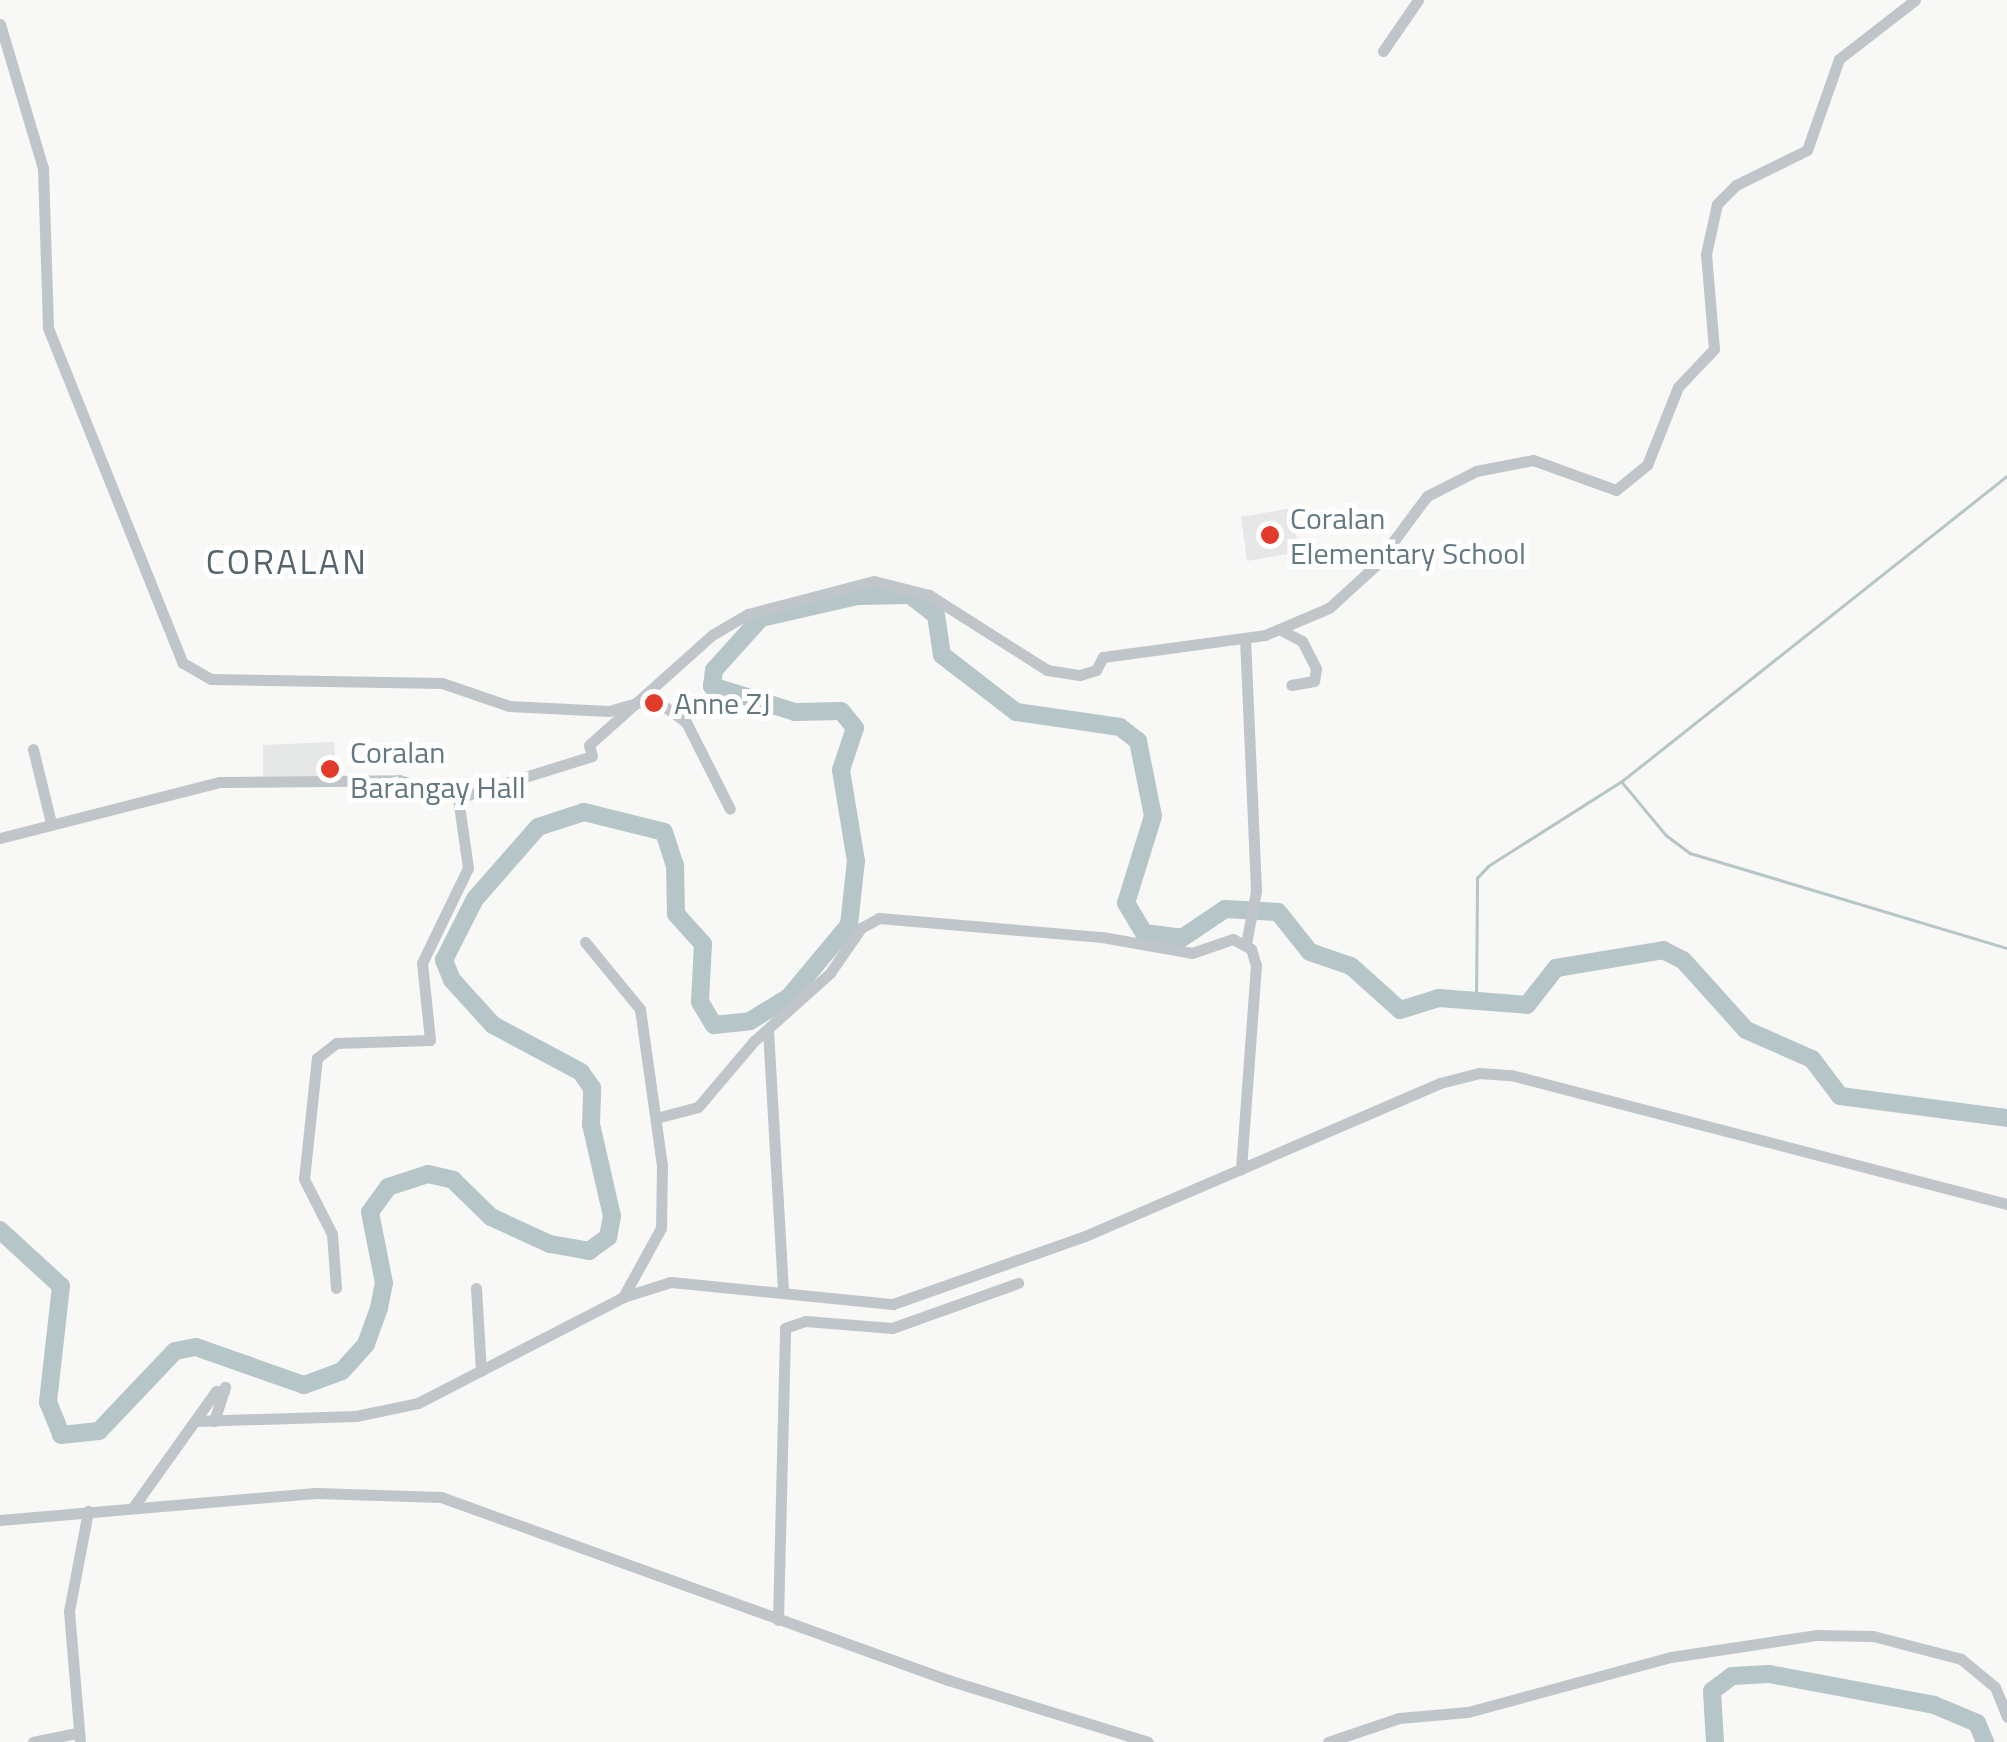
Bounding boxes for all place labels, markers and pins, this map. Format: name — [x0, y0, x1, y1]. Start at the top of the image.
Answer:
place label: Coralan Elementary School — [1290, 500, 1526, 570]
marker: Coralan Elementary School — [1259, 524, 1281, 546]
place label: Anne ZJ — [674, 685, 771, 721]
marker: Anne ZJ — [643, 692, 665, 714]
place label: Coralan Barangay Hall — [350, 734, 526, 804]
marker: Coralan Barangay Hall — [319, 758, 341, 780]

